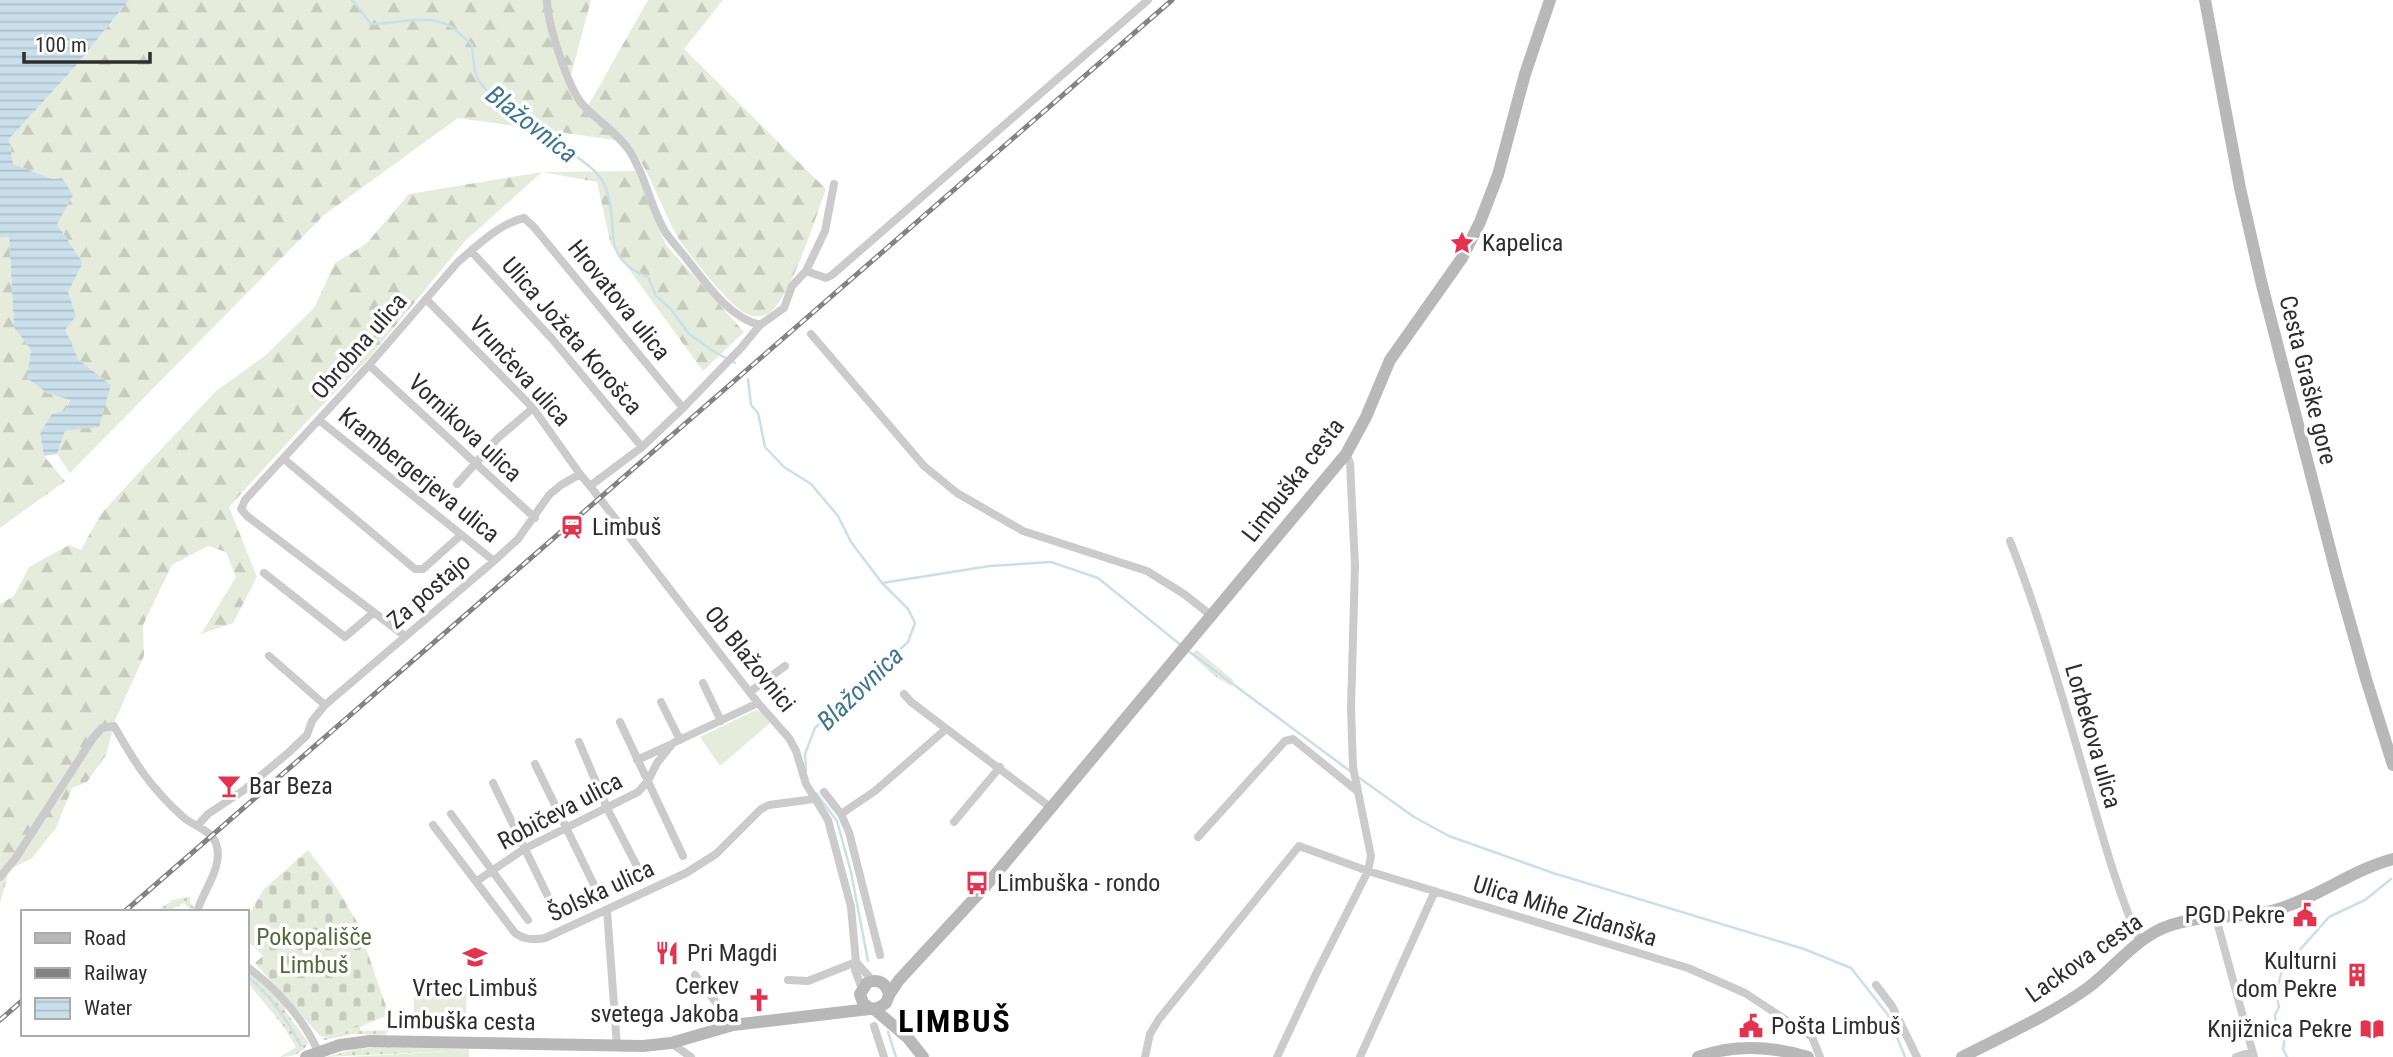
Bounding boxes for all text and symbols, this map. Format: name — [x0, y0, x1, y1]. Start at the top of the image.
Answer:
scale bar — [24, 21, 150, 65]
text: 100 m — [35, 33, 87, 57]
water label: Blažovnica — [480, 79, 584, 169]
place icon: Kapelica — [1448, 229, 1476, 257]
place label: Kapelica — [1482, 229, 1563, 257]
street label: Hrovatova ulica — [562, 234, 676, 366]
street label: Ulica Jožeta Korošca — [496, 252, 648, 420]
street label: Obrobna ulica — [305, 287, 413, 405]
street label: Cesta Graške gore — [2273, 293, 2343, 467]
street label: Vrunčeva ulica — [463, 310, 577, 432]
street label: Vornikova ulica — [403, 369, 527, 487]
street label: Krambergerjeva ulica — [333, 402, 505, 548]
street label: Limbuška cesta — [1236, 413, 1350, 547]
station icon: Limbuš — [558, 513, 586, 541]
place label: Limbuš — [592, 513, 661, 541]
street label: Za postajo — [382, 547, 476, 635]
street label: Ob Blažovnici — [699, 600, 801, 718]
water label: Blažovnica — [811, 640, 909, 736]
street label: Lorbekova ulica — [2059, 661, 2127, 811]
street label: Robičeva ulica — [493, 767, 627, 855]
bar icon: Bar Beza — [215, 772, 243, 800]
place label: Bar Beza — [249, 772, 333, 800]
street label: Šolska ulica — [543, 854, 659, 928]
bus stop icon: Limbuška - rondo — [963, 869, 991, 897]
place label: Limbuška - rondo — [997, 869, 1160, 897]
street label: Ulica Mihe Zidanška — [1470, 870, 1660, 952]
place label: PGD Pekre — [2185, 901, 2285, 929]
public building icon: PGD Pekre — [2291, 901, 2319, 929]
street label: Lackova cesta — [2020, 908, 2148, 1008]
legend — [21, 910, 248, 1036]
park label: Pokopališče Limbuš — [256, 923, 372, 979]
text: Road — [84, 926, 126, 950]
restaurant icon: Pri Magdi — [653, 939, 681, 967]
place label: Pri Magdi — [687, 939, 778, 967]
school or university icon: Vrtec Limbuš — [461, 943, 489, 971]
place label: Kulturni dom Pekre — [2236, 947, 2337, 1003]
text: Railway — [84, 961, 147, 985]
building icon: Kulturni dom Pekre — [2343, 961, 2371, 989]
place label: Cerkev svetega Jakoba — [590, 972, 739, 1028]
place label: Vrtec Limbuš — [412, 974, 538, 1002]
church icon: Cerkev svetega Jakoba — [745, 986, 773, 1014]
text: Water — [84, 996, 132, 1020]
district label: LIMBUŠ — [898, 1002, 1012, 1040]
street label: Limbuška cesta — [386, 1006, 536, 1036]
public building icon: Pošta Limbuš — [1737, 1012, 1765, 1040]
place label: Pošta Limbuš — [1771, 1012, 1901, 1040]
place label: Knjižnica Pekre — [2207, 1015, 2352, 1043]
library icon: Knjižnica Pekre — [2358, 1015, 2386, 1043]

